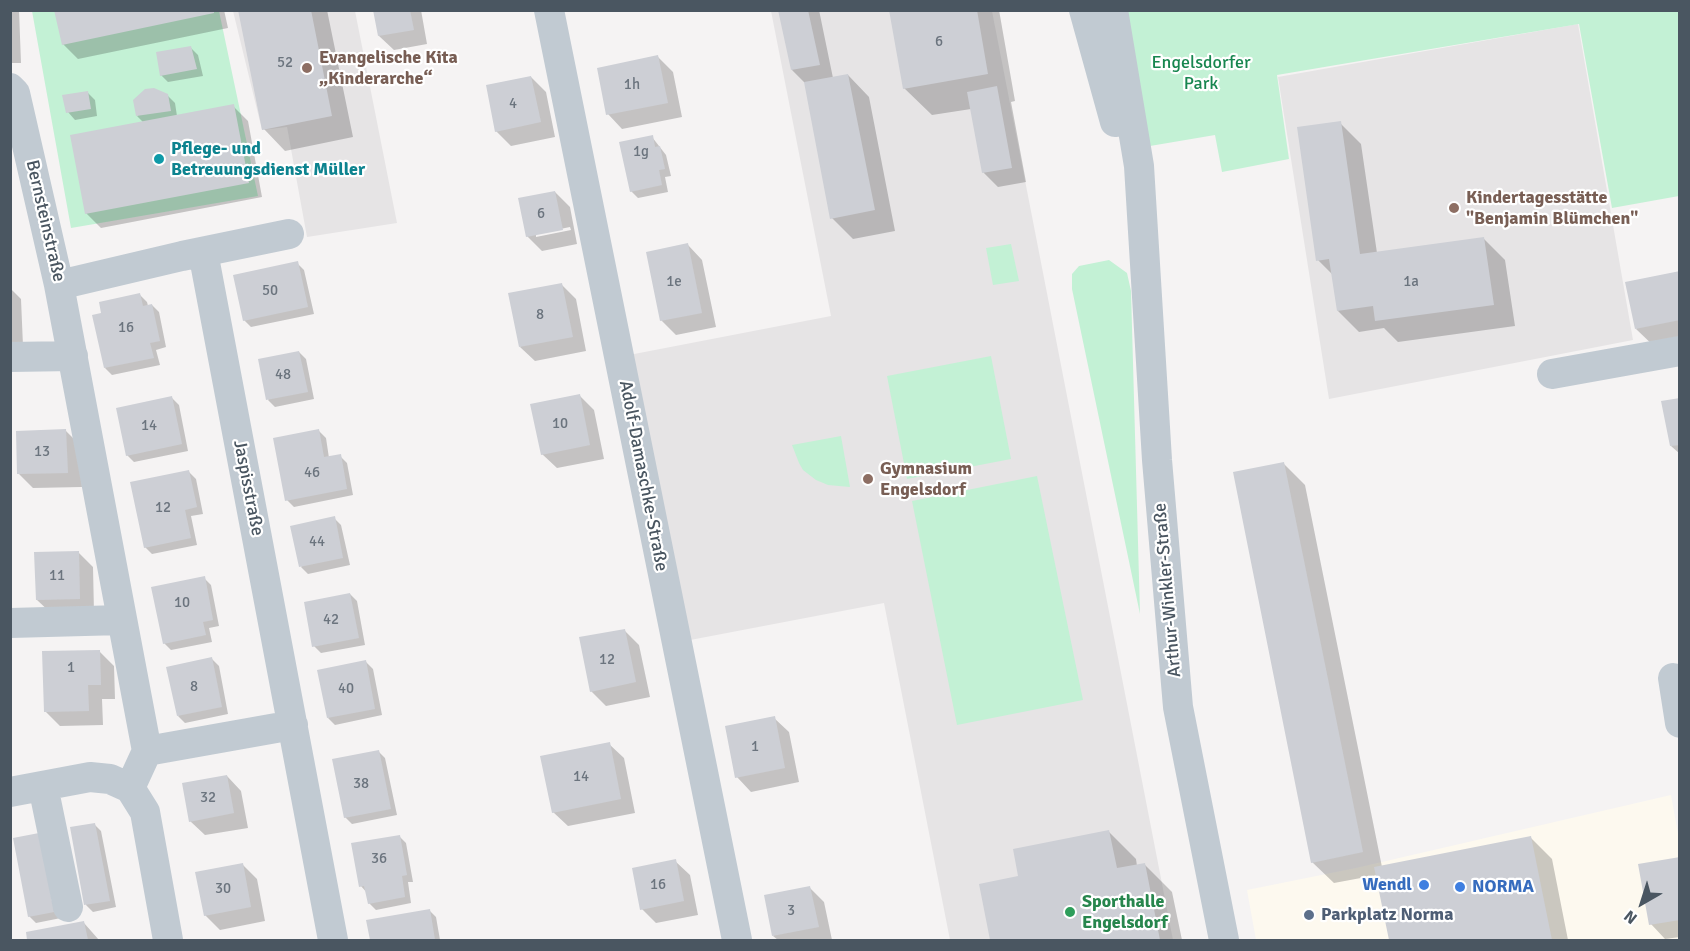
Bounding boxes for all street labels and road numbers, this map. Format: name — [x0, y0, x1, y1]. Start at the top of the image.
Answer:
street label: Bernsteinstraße — [21, 158, 69, 284]
street label: Adolf-Damaschke-Straße — [614, 379, 672, 573]
street label: Jaspisstraße — [228, 438, 268, 538]
street label: Arthur-Winkler-Straße — [1150, 502, 1186, 678]

